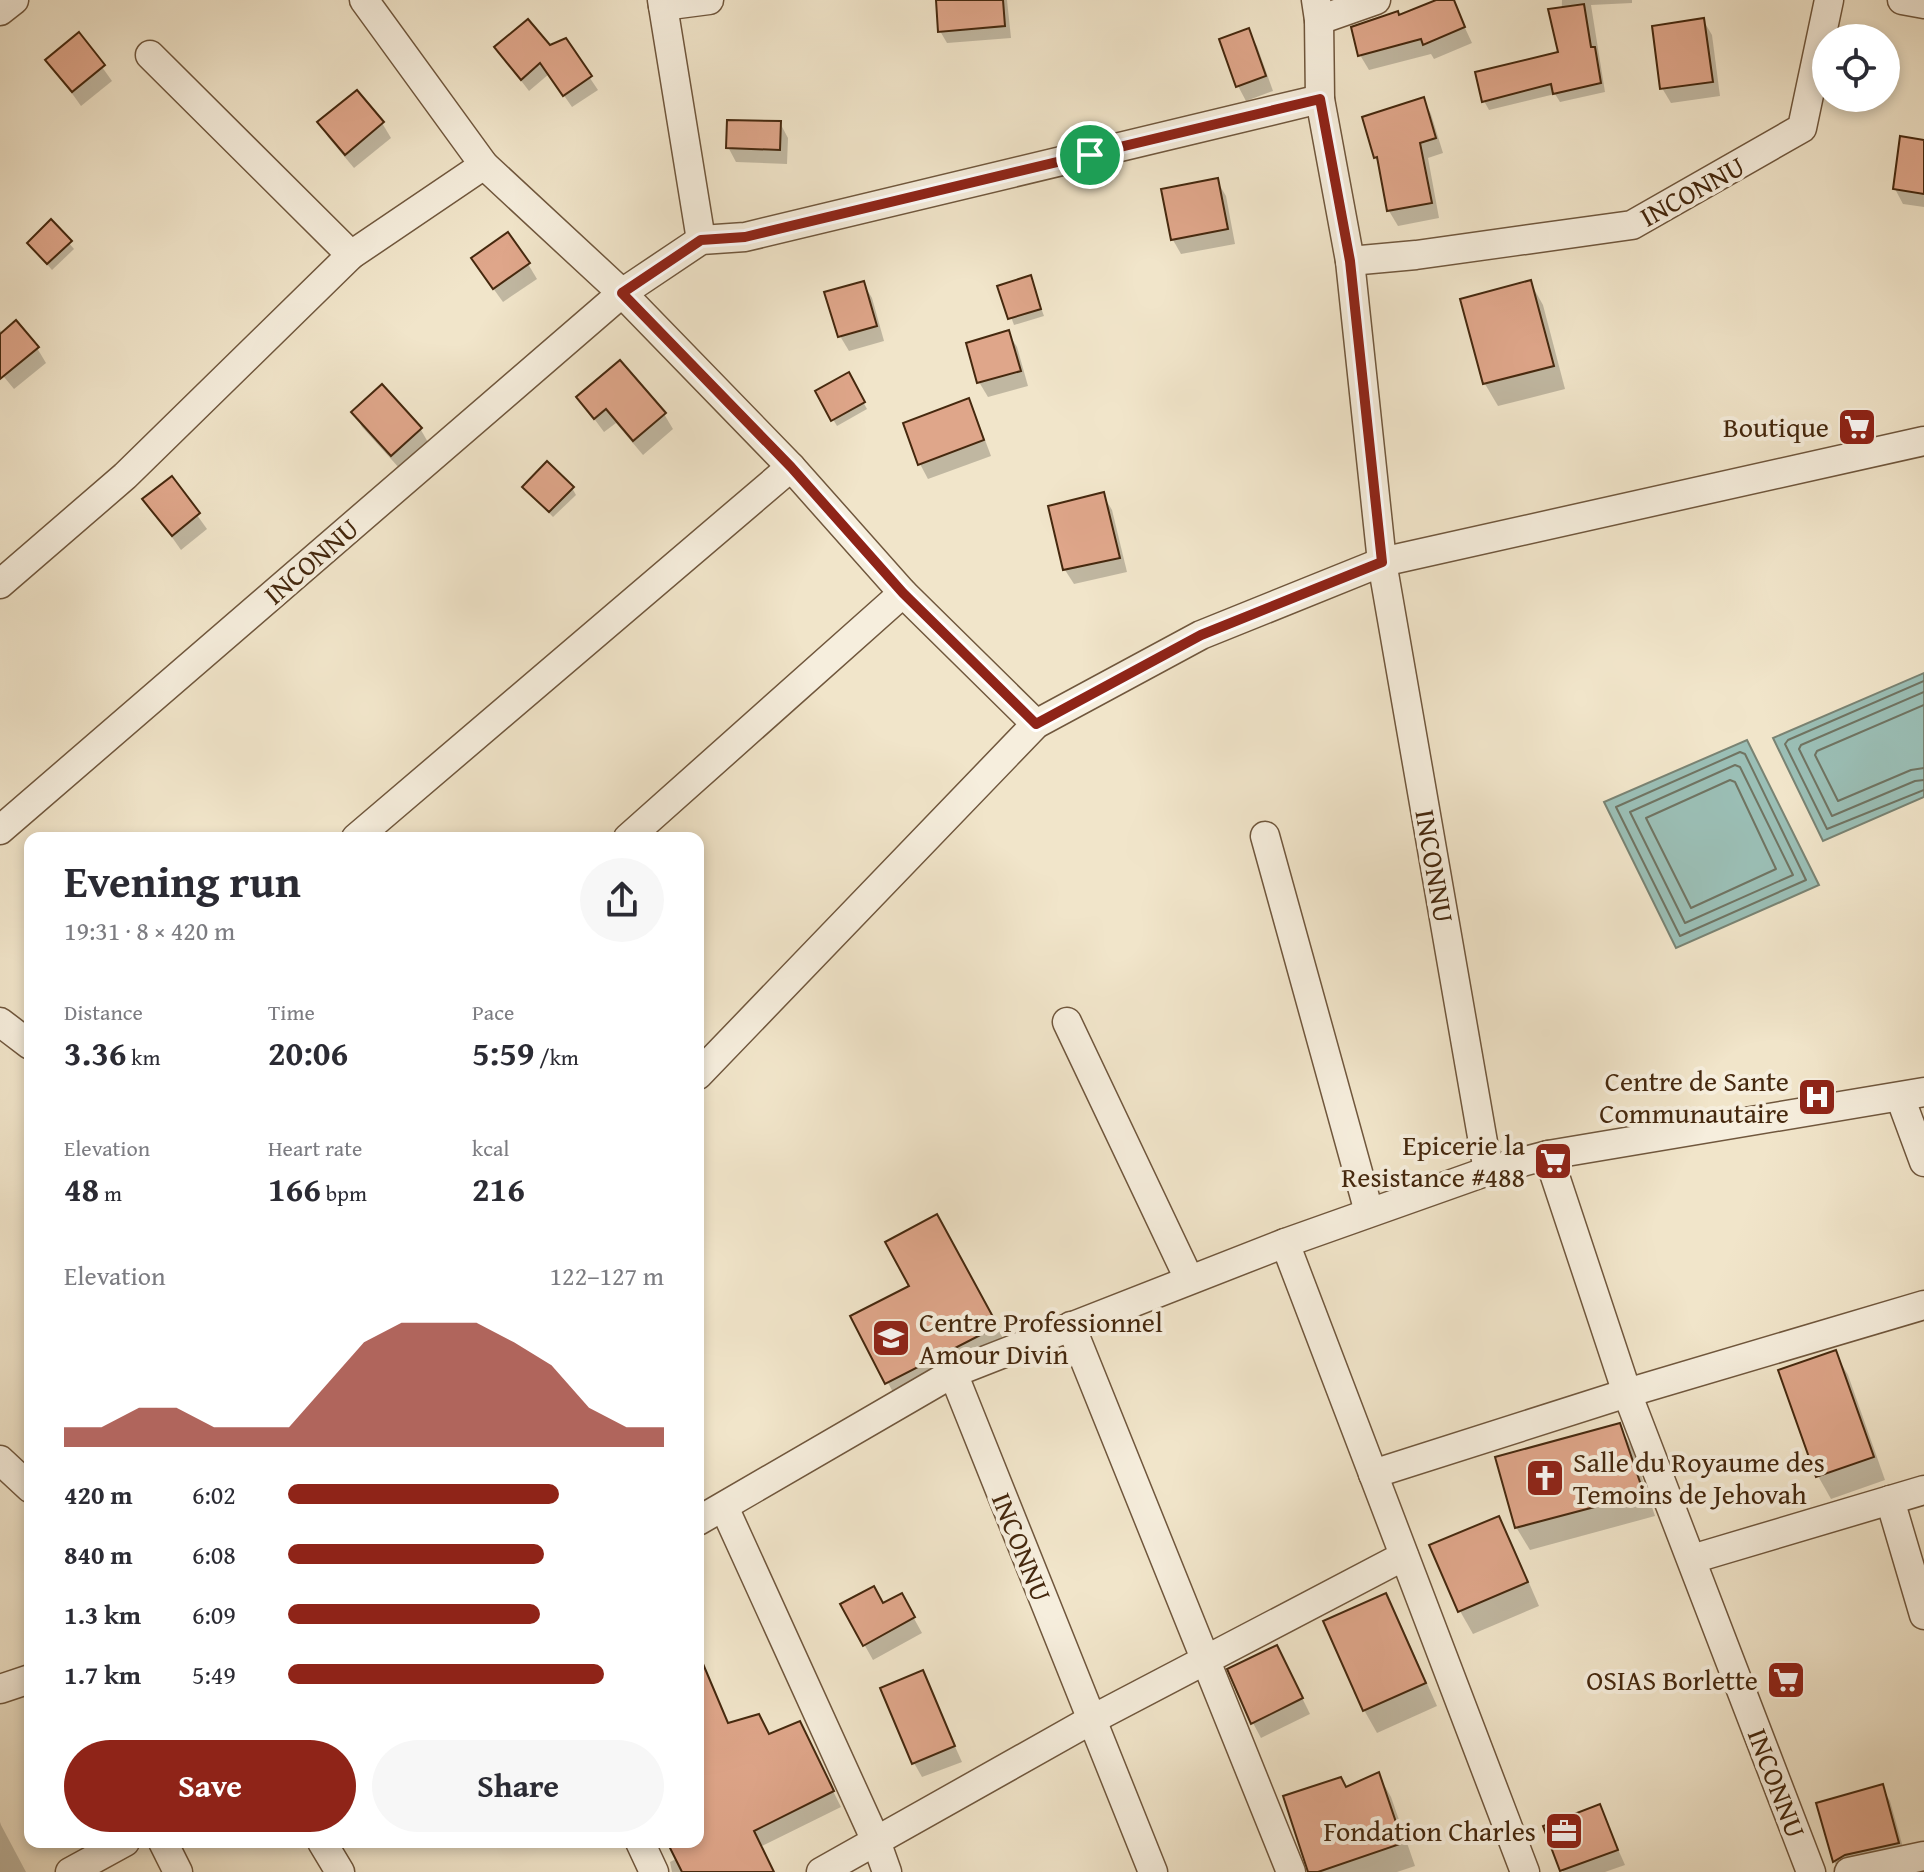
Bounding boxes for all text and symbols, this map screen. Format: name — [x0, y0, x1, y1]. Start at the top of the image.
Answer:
map controls — [1812, 24, 1900, 112]
button: locate — [1812, 24, 1900, 112]
pin — [1056, 121, 1124, 189]
icon: arrive — [1068, 133, 1112, 177]
street label: INCONNU — [1632, 145, 1752, 236]
place label: Boutique — [1723, 406, 1829, 447]
supermarket icon: Boutique — [1836, 406, 1878, 448]
street label: INCONNU — [254, 508, 367, 614]
street label: INCONNU — [1405, 806, 1466, 926]
text: Evening run — [64, 849, 301, 913]
button: share — [580, 858, 664, 942]
text: 19:31 · 8 × 420 m — [64, 911, 235, 950]
text: Distance — [64, 996, 143, 1028]
text: Time — [268, 996, 315, 1028]
text: Pace — [472, 996, 514, 1028]
text: 3.36 — [64, 1028, 126, 1077]
text: 20:06 — [268, 1028, 348, 1077]
text: 5:59 — [472, 1028, 534, 1077]
text: km — [126, 1041, 160, 1073]
text: /km — [534, 1041, 579, 1073]
place label: Centre de Sante Communautaire — [1599, 1060, 1789, 1133]
hospital icon: Centre de Sante Communautaire — [1796, 1076, 1838, 1118]
place label: Epicerie la Resistance #488 — [1341, 1124, 1526, 1197]
text: Elevation — [64, 1132, 150, 1164]
text: Heart rate — [268, 1132, 362, 1164]
text: kcal — [472, 1132, 510, 1164]
supermarket icon: Epicerie la Resistance #488 — [1532, 1140, 1574, 1182]
text: 48 — [64, 1164, 99, 1213]
text: 166 — [268, 1164, 321, 1213]
text: 216 — [472, 1164, 525, 1213]
text: m — [99, 1177, 122, 1209]
text: bpm — [321, 1177, 367, 1209]
text: Elevation — [64, 1256, 166, 1295]
text: 122–127 m — [550, 1256, 664, 1295]
place label: Centre Professionnel Amour Divin — [919, 1301, 1163, 1374]
school or university icon: Centre Professionnel Amour Divin — [870, 1317, 912, 1359]
place label: Salle du Royaume des Temoins de Jehovah — [1573, 1441, 1825, 1514]
church icon: Salle du Royaume des Temoins de Jehovah — [1524, 1457, 1566, 1499]
text: 420 m — [64, 1475, 132, 1514]
text: 6:02 — [192, 1475, 236, 1514]
street label: INCONNU — [982, 1486, 1063, 1607]
text: 840 m — [64, 1535, 132, 1574]
text: 6:08 — [192, 1535, 236, 1574]
text: 1.3 km — [64, 1595, 141, 1634]
text: 6:09 — [192, 1595, 236, 1634]
text: 1.7 km — [64, 1655, 141, 1694]
text: 5:49 — [192, 1655, 236, 1694]
place label: OSIAS Borlette — [1586, 1659, 1758, 1700]
supermarket icon: OSIAS Borlette — [1765, 1659, 1807, 1701]
street label: INCONNU — [1738, 1722, 1817, 1843]
button: Save — [64, 1740, 356, 1832]
button: Share — [372, 1740, 664, 1832]
place label: Fondation Charles — [1323, 1810, 1536, 1851]
office icon: Fondation Charles — [1543, 1810, 1585, 1852]

